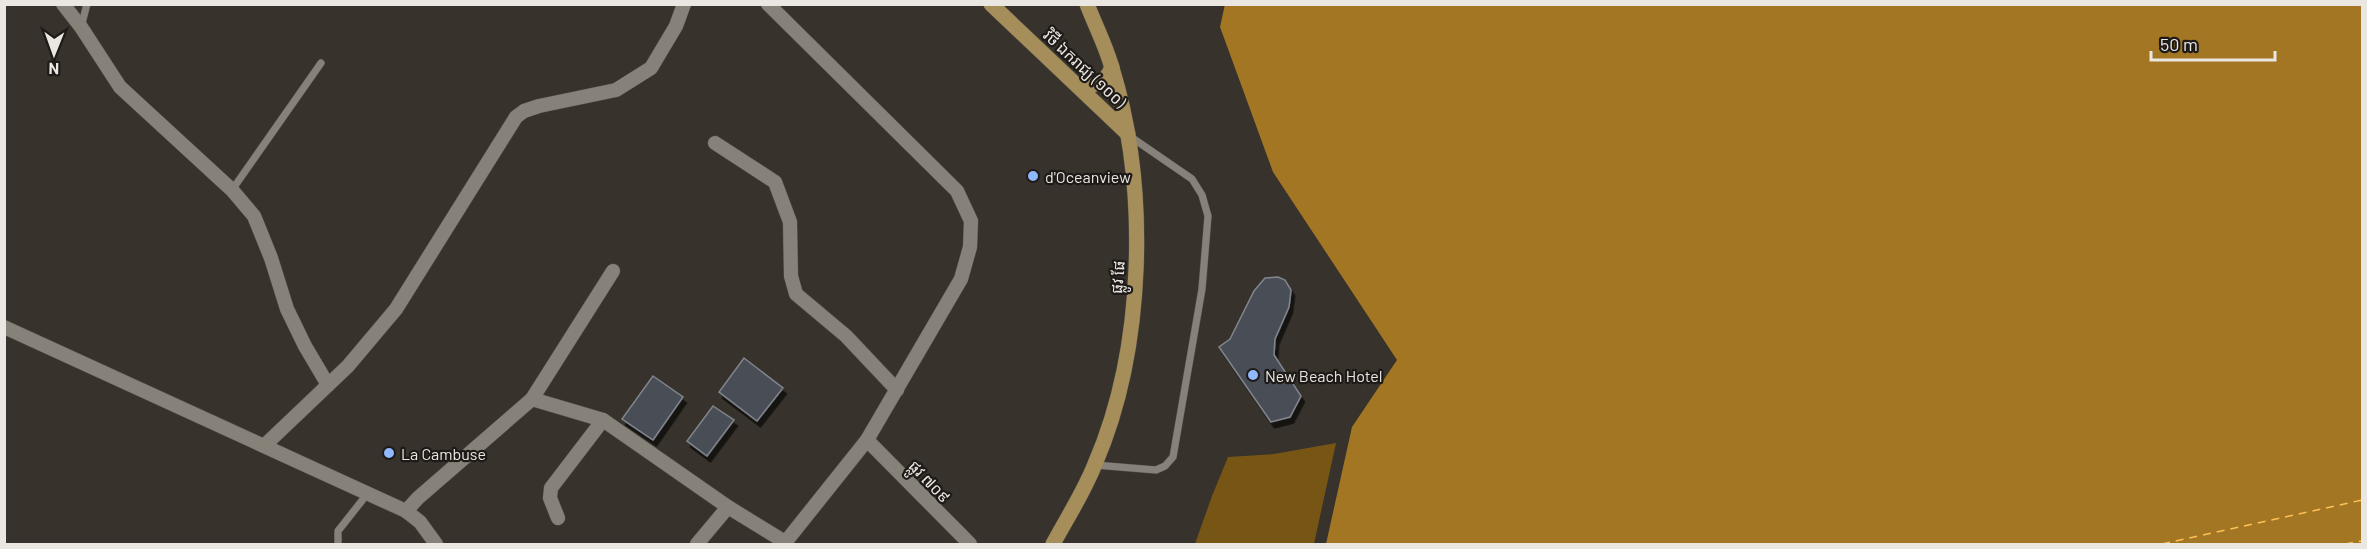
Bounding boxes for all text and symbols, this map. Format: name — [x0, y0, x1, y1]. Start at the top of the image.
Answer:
north arrow — [24, 24, 84, 84]
street label: វិថី ឯករាជ្យ (១០០) — [1039, 24, 1131, 112]
scale bar — [2151, 24, 2276, 62]
text: 50 m — [2160, 33, 2198, 55]
text: N — [48, 60, 59, 79]
place label: d'Oceanview — [1045, 167, 1131, 186]
marker: d'Oceanview — [1026, 169, 1040, 183]
street label: ផ្លូវ ផែ — [1106, 260, 1134, 295]
place label: New Beach Hotel — [1265, 366, 1383, 385]
marker: New Beach Hotel — [1246, 368, 1260, 382]
place label: La Cambuse — [401, 444, 486, 463]
marker: La Cambuse — [382, 446, 396, 460]
street label: ផ្លូវ ៧០៩ — [901, 456, 955, 510]

